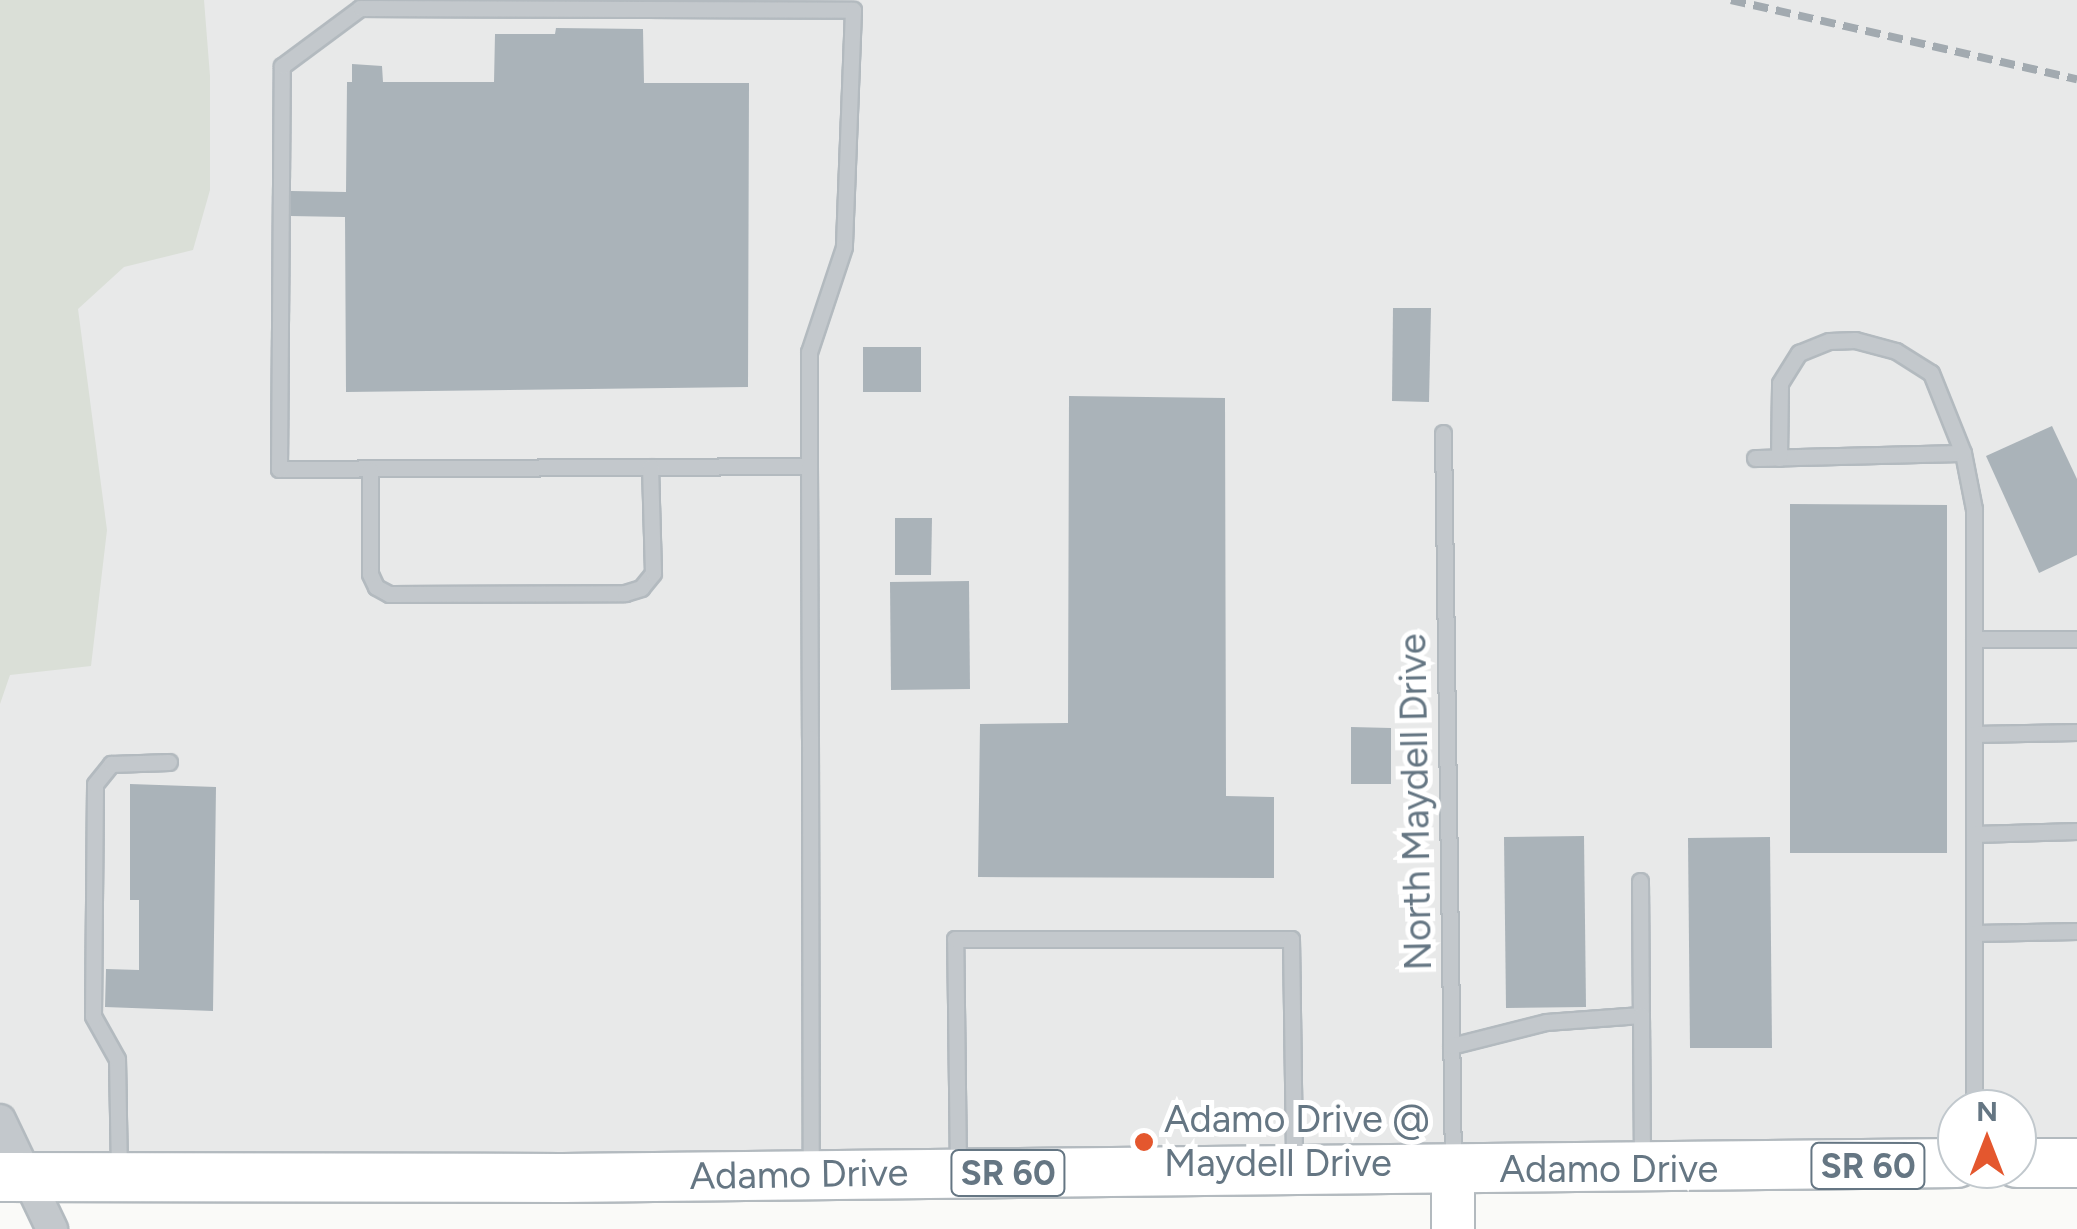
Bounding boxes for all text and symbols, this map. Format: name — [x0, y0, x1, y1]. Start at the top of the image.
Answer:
street label: North Maydell Drive — [1390, 633, 1442, 971]
north arrow — [1937, 1089, 2037, 1189]
text: N — [1976, 1094, 1998, 1128]
place label: Adamo Drive @ Maydell Drive — [1164, 1097, 1430, 1186]
marker: Adamo Drive @ Maydell Drive — [1133, 1131, 1155, 1153]
road number: SR 60 — [1808, 1136, 1928, 1196]
road number: SR 60 — [948, 1143, 1068, 1203]
street label: Adamo Drive — [1500, 1147, 1718, 1193]
street label: Adamo Drive — [689, 1150, 909, 1200]

